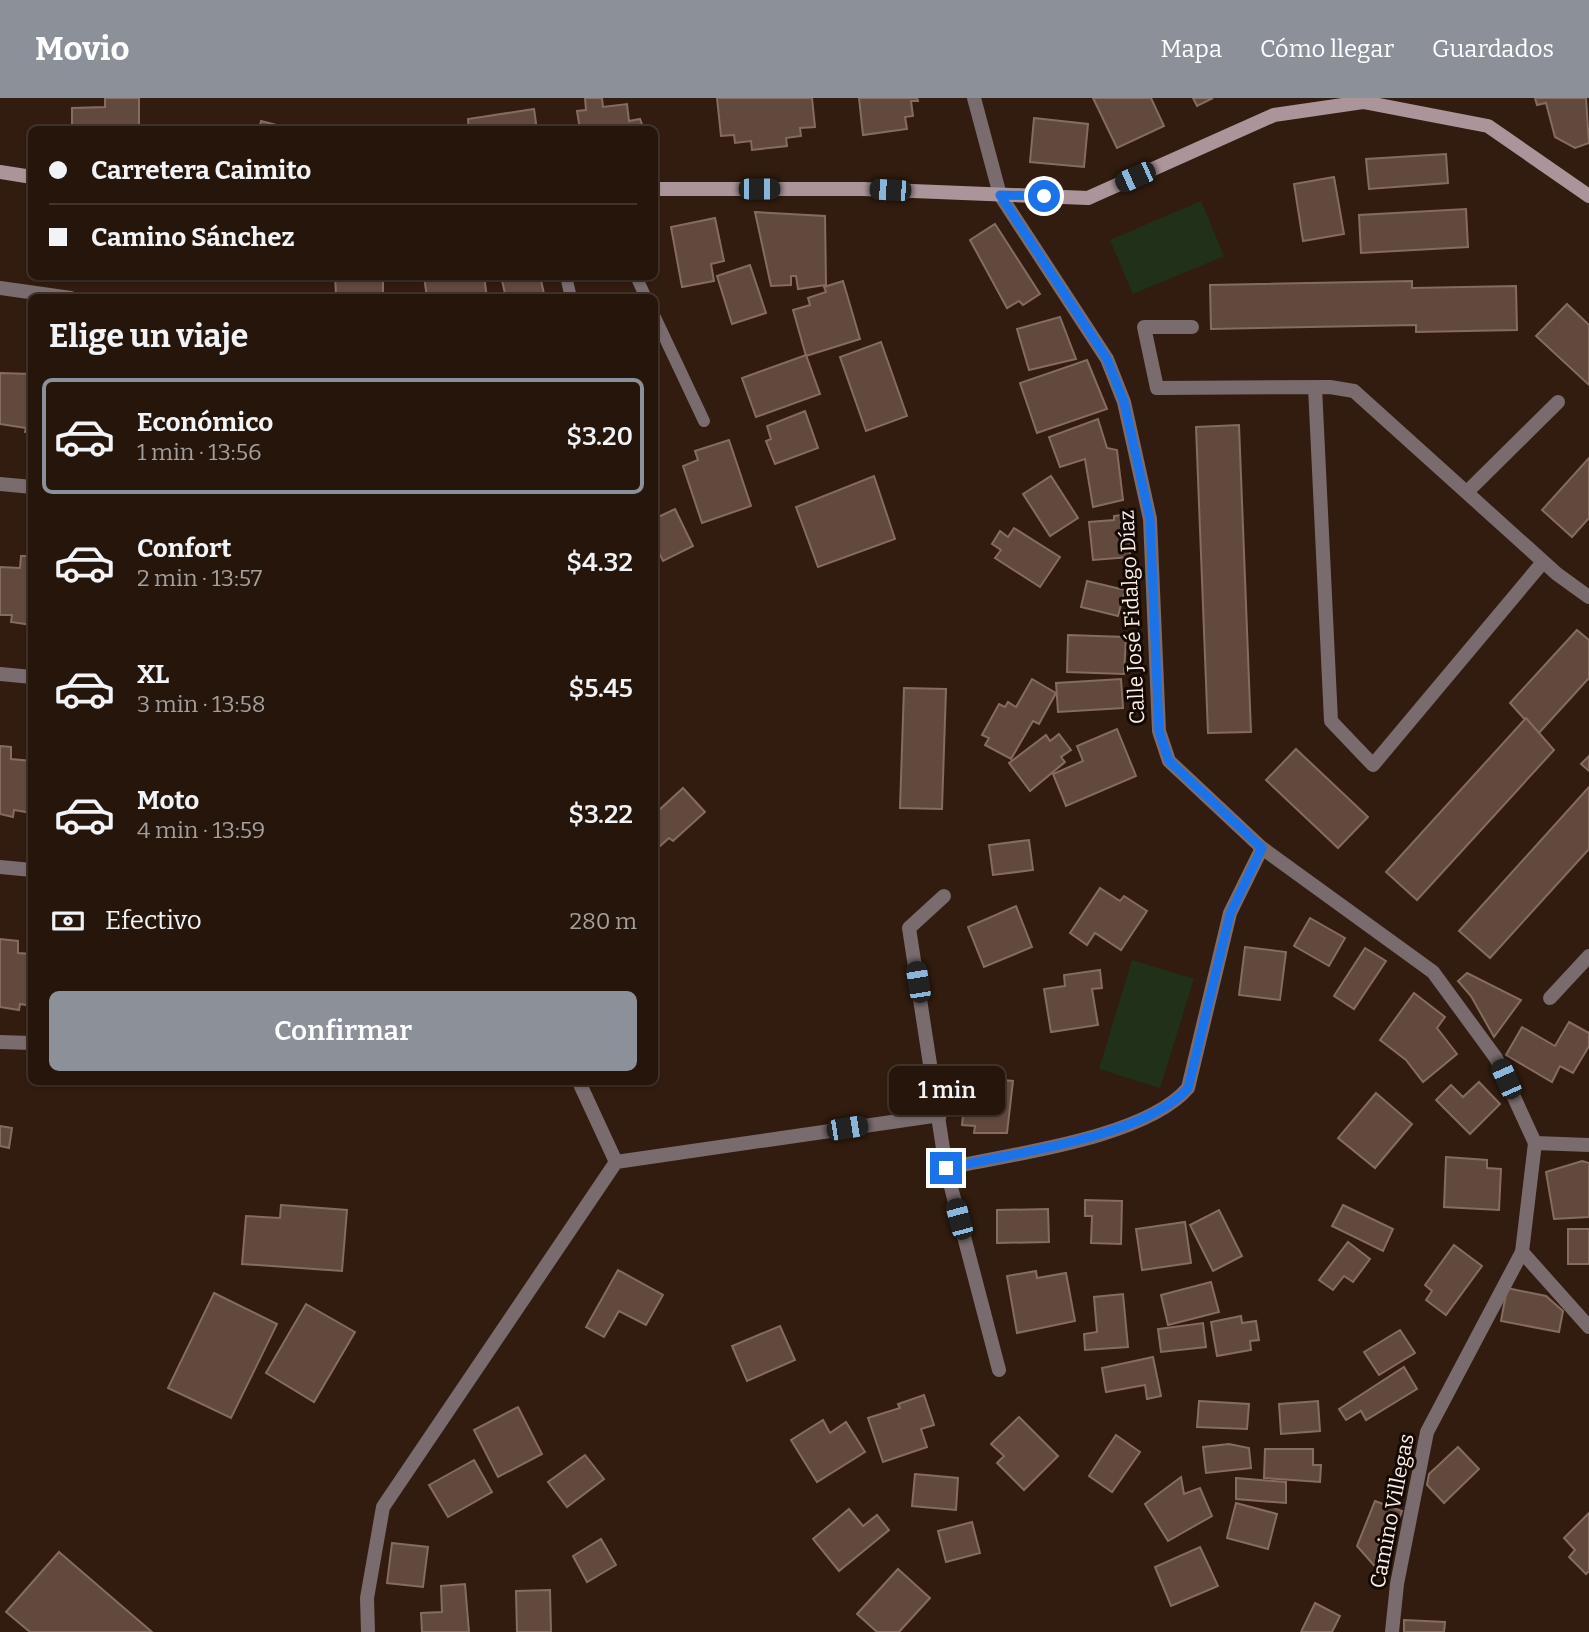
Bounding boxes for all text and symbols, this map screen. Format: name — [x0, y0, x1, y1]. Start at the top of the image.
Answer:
text: Movio — [35, 29, 130, 69]
text: Mapa — [1161, 35, 1222, 63]
text: Cómo llegar — [1260, 35, 1394, 63]
text: Guardados — [1432, 35, 1554, 63]
text: Carretera Caimito — [91, 155, 311, 186]
car — [1112, 159, 1159, 195]
car — [869, 178, 912, 202]
car — [739, 179, 781, 200]
route start — [1028, 180, 1060, 212]
text: Camino Sánchez — [91, 222, 295, 253]
text: Elige un viaje — [49, 317, 248, 355]
icon: car — [53, 405, 116, 468]
text: Económico — [137, 407, 273, 438]
text: $3.20 — [566, 421, 633, 452]
text: 1 min · 13:56 — [137, 438, 261, 466]
street label: Calle José Fidalgo Díaz — [1113, 509, 1151, 725]
icon: car — [53, 531, 116, 594]
text: Confort — [137, 533, 232, 564]
text: $4.32 — [566, 547, 633, 578]
text: 2 min · 13:57 — [137, 564, 262, 592]
icon: car — [53, 657, 116, 720]
text: XL — [137, 659, 169, 690]
text: $5.45 — [568, 673, 633, 704]
text: 3 min · 13:58 — [137, 690, 266, 718]
icon: car — [53, 783, 116, 846]
text: Moto — [137, 785, 199, 816]
text: $3.22 — [568, 799, 633, 830]
text: 4 min · 13:59 — [137, 816, 265, 844]
icon: cash — [49, 902, 87, 940]
text: Efectivo — [105, 905, 202, 936]
text: 280 m — [569, 907, 637, 935]
car — [905, 960, 932, 1004]
button: Confirmar — [49, 991, 637, 1071]
car — [1488, 1056, 1525, 1102]
callout: 1 min — [888, 1066, 1004, 1116]
text: 1 min — [918, 1076, 976, 1104]
car — [825, 1114, 870, 1142]
route end — [930, 1152, 962, 1184]
car — [944, 1196, 975, 1242]
street label: Camino Villegas — [1364, 1431, 1420, 1591]

